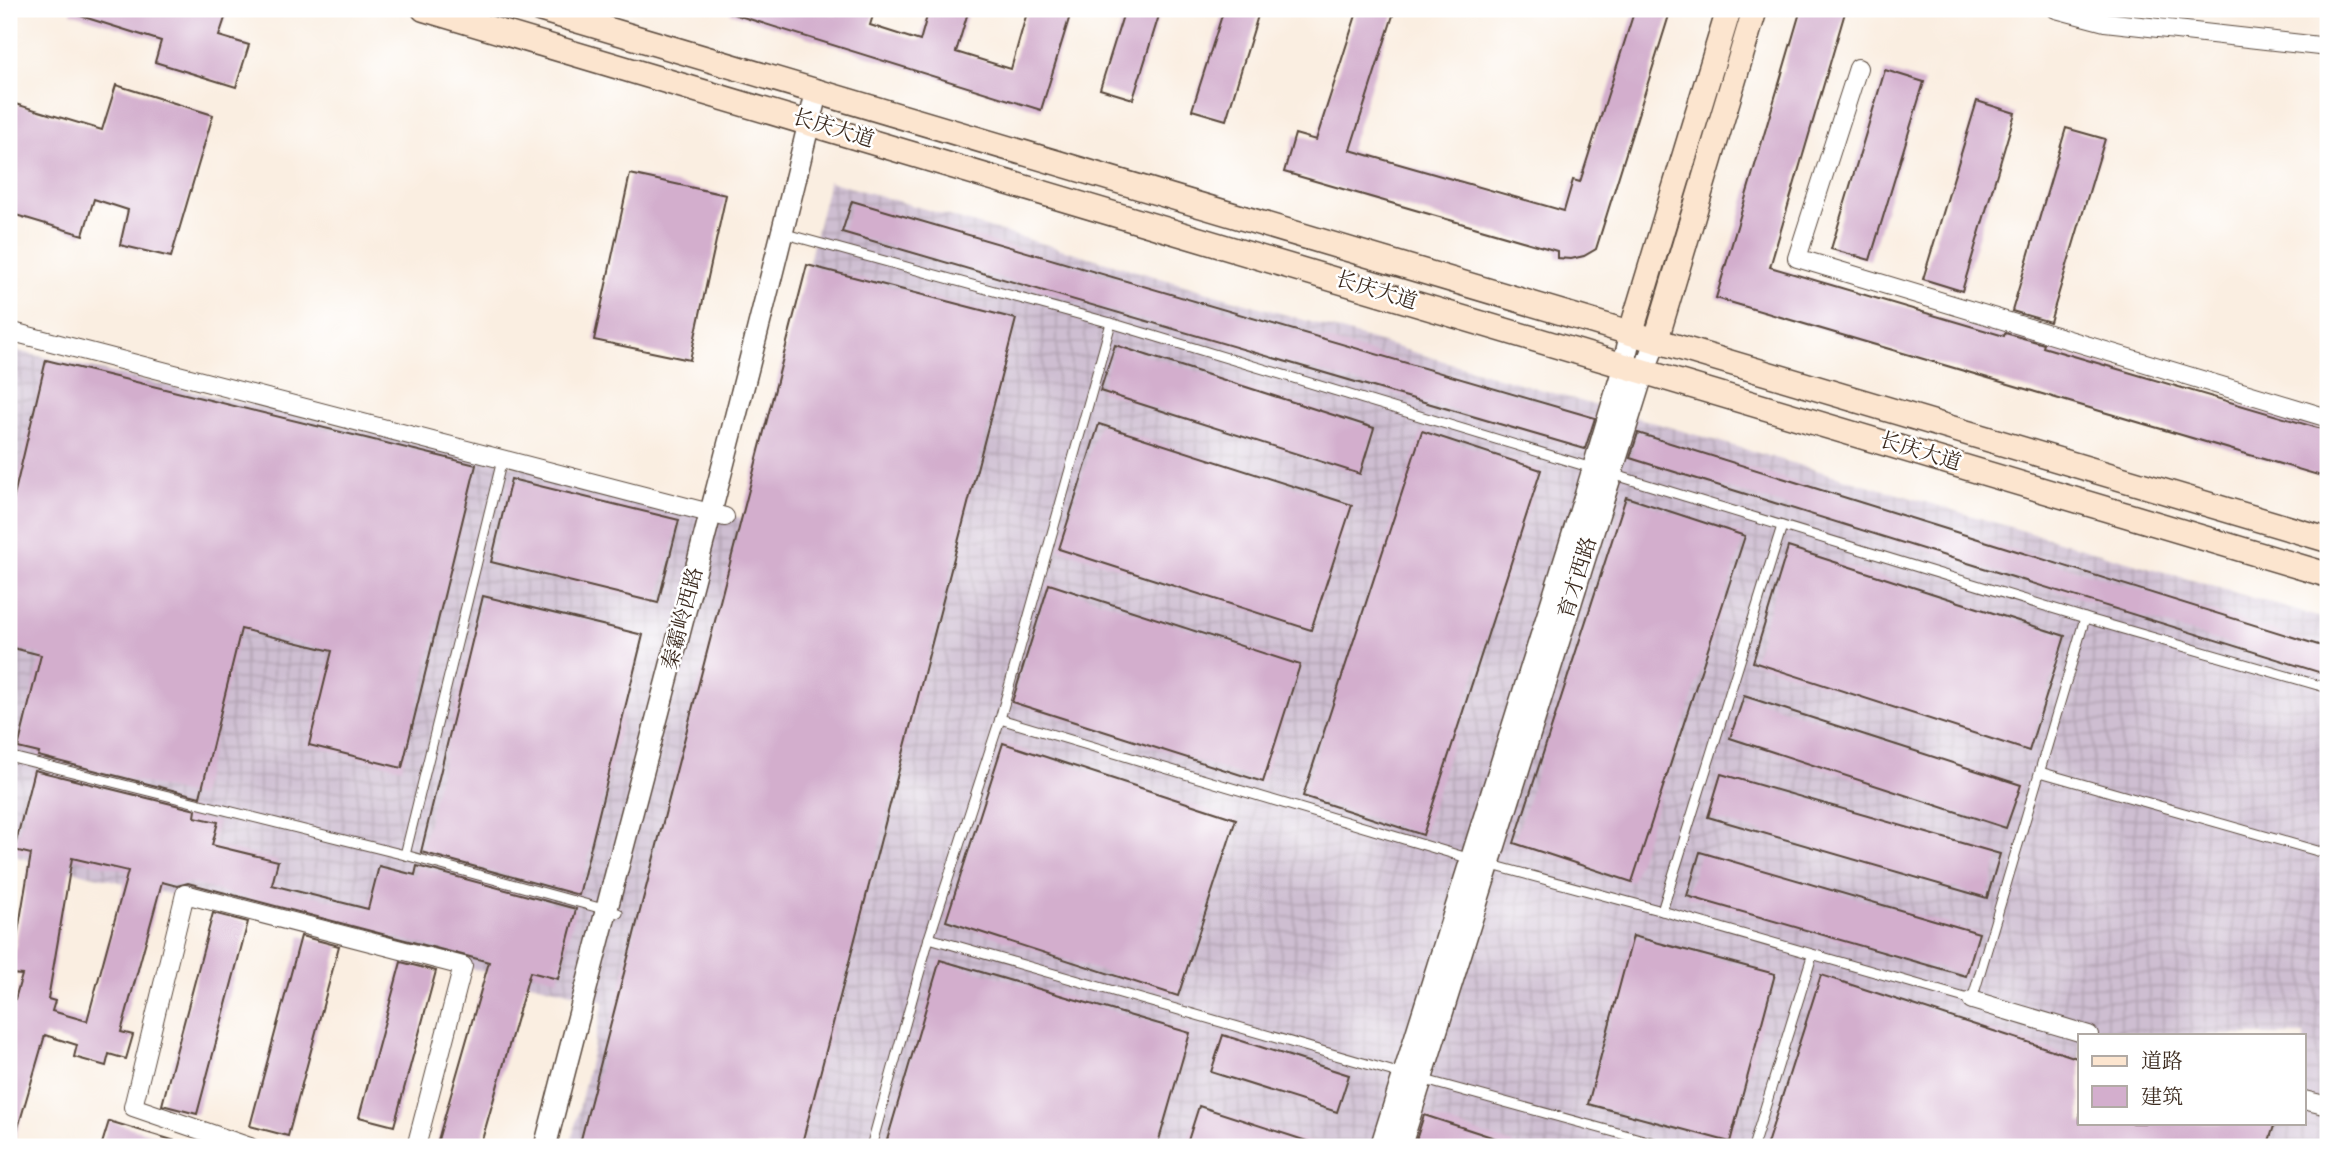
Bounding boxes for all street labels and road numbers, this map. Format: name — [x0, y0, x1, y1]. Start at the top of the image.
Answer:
street label: 长庆大道 — [788, 103, 878, 157]
street label: 长庆大道 — [1331, 265, 1421, 319]
street label: 长庆大道 — [1875, 426, 1965, 480]
street label: 育才西路 — [1552, 533, 1606, 623]
street label: 秦霸岭西路 — [656, 564, 712, 674]

